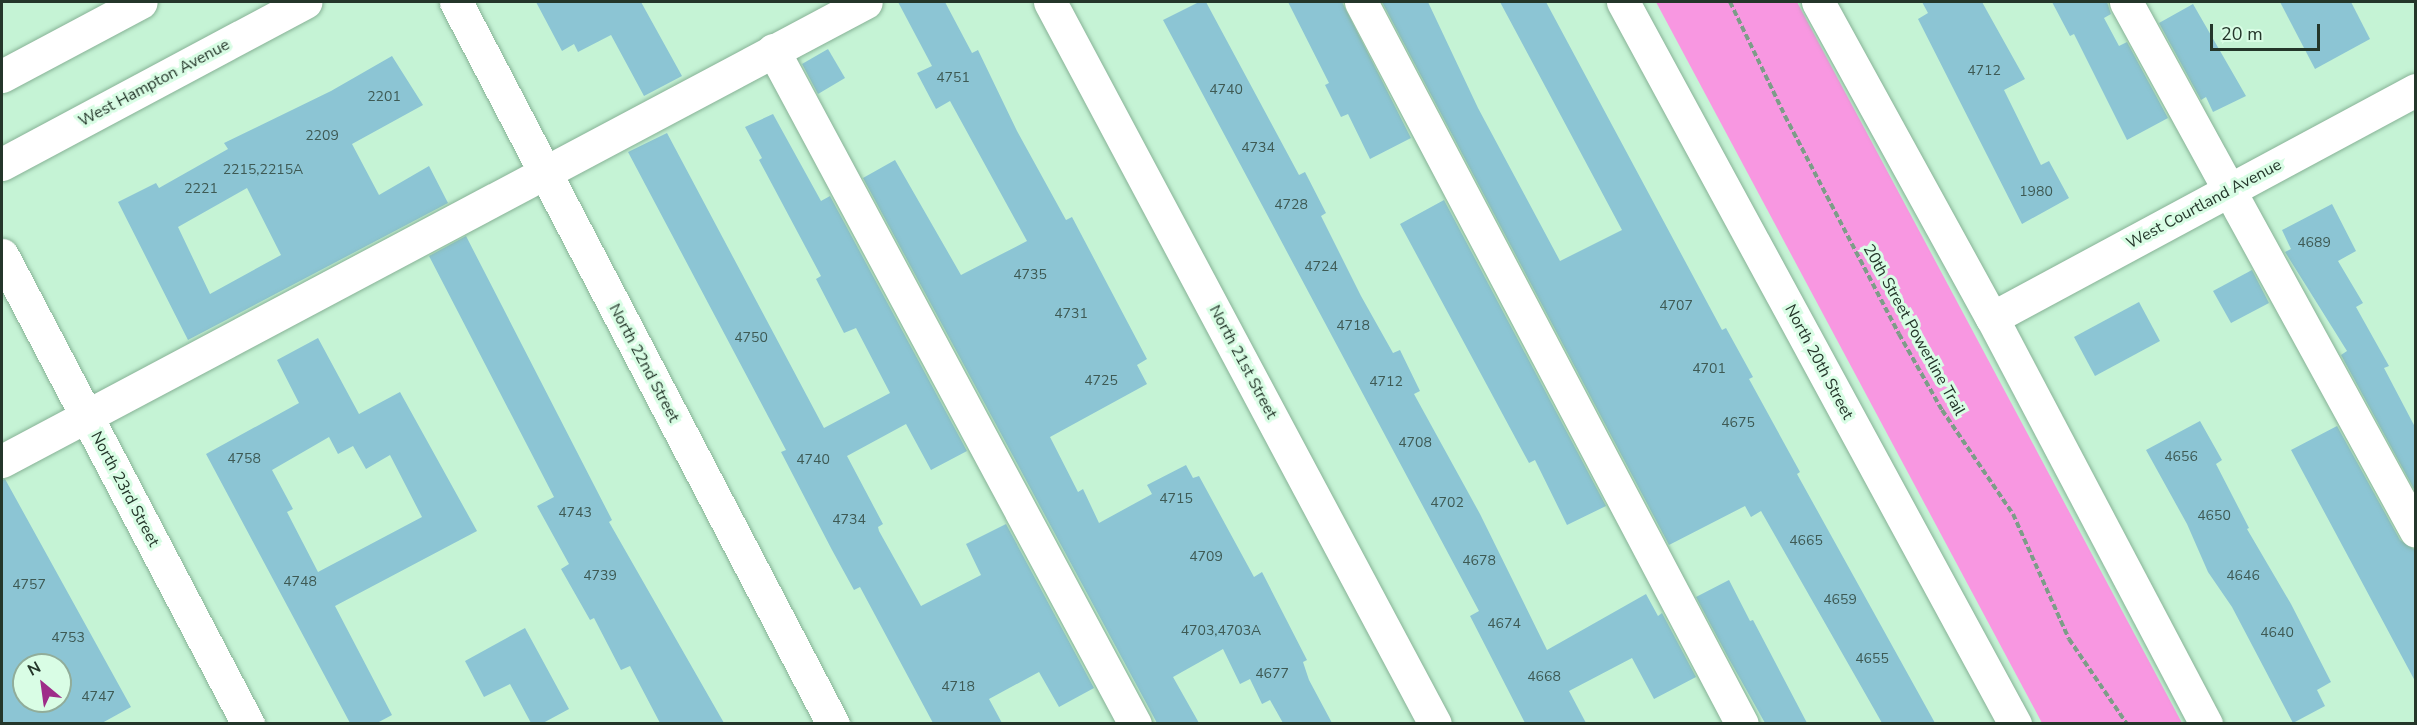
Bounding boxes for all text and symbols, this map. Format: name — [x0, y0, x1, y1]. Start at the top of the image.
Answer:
scale bar — [2213, 12, 2322, 50]
text: 20 m — [2221, 22, 2263, 46]
street label: West Hampton Avenue — [75, 35, 233, 131]
house number: 4712 — [1967, 63, 2001, 79]
house number: 4751 — [936, 70, 970, 86]
house number: 4740 — [1209, 82, 1243, 98]
house number: 2201 — [367, 89, 401, 105]
house number: 2209 — [305, 128, 339, 144]
house number: 4734 — [1241, 140, 1275, 156]
street label: West Courtland Avenue — [2123, 155, 2285, 253]
house number: 2215,2215A — [223, 162, 303, 178]
house number: 2221 — [184, 181, 218, 197]
house number: 1980 — [2019, 184, 2053, 200]
house number: 4728 — [1274, 197, 1308, 213]
house number: 4689 — [2297, 235, 2331, 251]
street label: 20th Street Powerline Trail — [1859, 241, 1969, 419]
house number: 4724 — [1304, 259, 1338, 275]
house number: 4735 — [1013, 267, 1047, 283]
house number: 4707 — [1659, 298, 1693, 314]
street label: North 22nd Street — [605, 301, 683, 425]
street label: North 20th Street — [1781, 301, 1857, 423]
street label: North 21st Street — [1205, 302, 1281, 422]
house number: 4731 — [1054, 306, 1088, 322]
house number: 4718 — [1336, 318, 1370, 334]
house number: 4750 — [734, 330, 768, 346]
house number: 4701 — [1692, 361, 1726, 377]
house number: 4725 — [1084, 373, 1118, 389]
house number: 4712 — [1369, 374, 1403, 390]
house number: 4675 — [1721, 415, 1755, 431]
street label: North 23rd Street — [87, 428, 163, 550]
house number: 4708 — [1398, 435, 1432, 451]
house number: 4656 — [2164, 449, 2198, 465]
house number: 4758 — [227, 451, 261, 467]
house number: 4740 — [796, 452, 830, 468]
house number: 4715 — [1159, 491, 1193, 507]
house number: 4702 — [1430, 495, 1464, 511]
house number: 4743 — [558, 505, 592, 521]
house number: 4650 — [2197, 508, 2231, 524]
house number: 4734 — [832, 512, 866, 528]
house number: 4665 — [1789, 533, 1823, 549]
house number: 4709 — [1189, 549, 1223, 565]
house number: 4678 — [1462, 553, 1496, 569]
house number: 4739 — [583, 568, 617, 584]
house number: 4646 — [2226, 568, 2260, 584]
house number: 4748 — [283, 574, 317, 590]
house number: 4757 — [12, 577, 46, 593]
house number: 4659 — [1823, 592, 1857, 608]
house number: 4674 — [1487, 616, 1521, 632]
house number: 4703,4703A — [1181, 623, 1261, 639]
house number: 4640 — [2260, 625, 2294, 641]
house number: 4753 — [51, 630, 85, 646]
house number: 4655 — [1855, 651, 1889, 667]
north arrow — [12, 653, 72, 713]
text: N — [24, 656, 45, 682]
house number: 4677 — [1255, 666, 1289, 682]
house number: 4668 — [1527, 669, 1561, 685]
house number: 4718 — [941, 679, 975, 695]
house number: 4747 — [81, 689, 115, 705]

